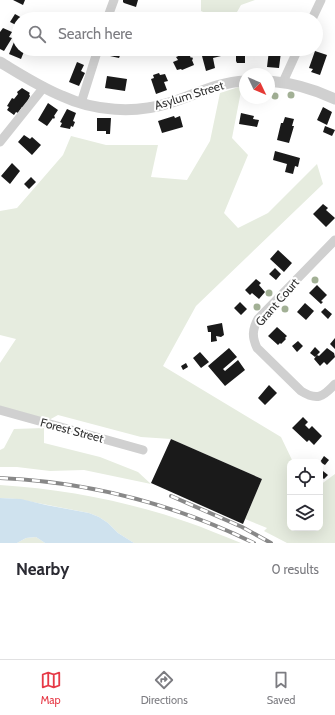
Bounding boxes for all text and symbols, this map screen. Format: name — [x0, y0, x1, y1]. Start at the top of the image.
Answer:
search box — [12, 12, 323, 56]
icon: search — [26, 23, 48, 45]
text: Search here — [58, 25, 133, 43]
north arrow — [239, 68, 275, 104]
street label: Asylum Street — [153, 77, 225, 113]
street label: Grant Court — [252, 275, 302, 329]
street label: Forest Street — [39, 414, 105, 446]
map controls — [287, 459, 323, 531]
button: locate — [287, 459, 323, 495]
button: layers — [287, 495, 323, 531]
text: Nearby — [16, 559, 69, 579]
text: 0 results — [271, 561, 319, 577]
tab: Map — [40, 669, 62, 707]
tab: Directions — [141, 669, 188, 707]
tab: Saved — [267, 669, 295, 707]

